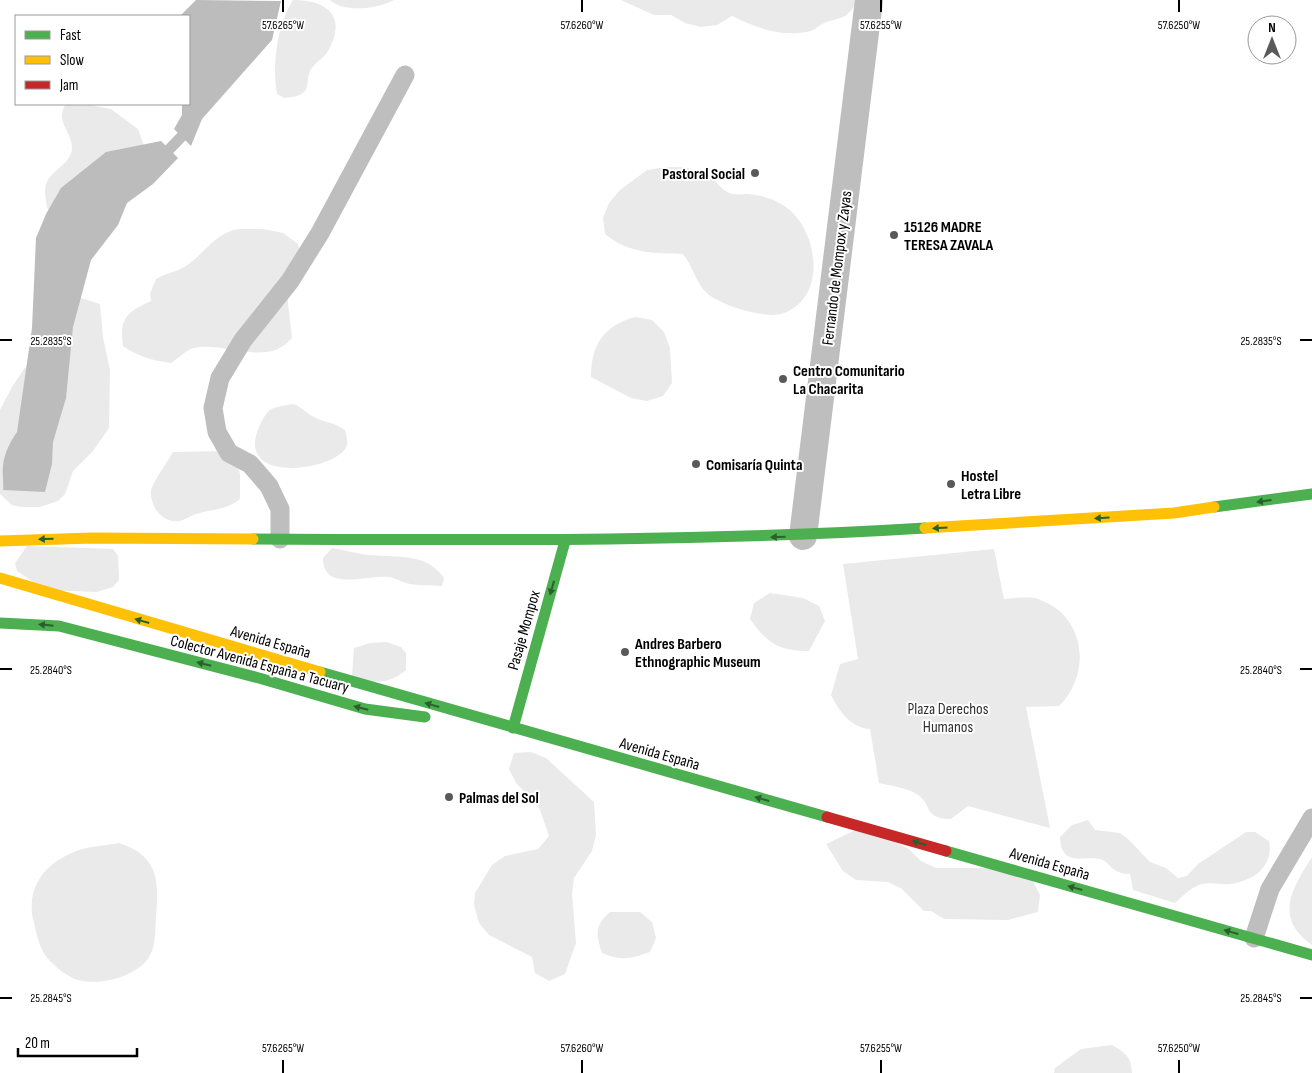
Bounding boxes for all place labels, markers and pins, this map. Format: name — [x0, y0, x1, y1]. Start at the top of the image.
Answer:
place label: Pastoral Social — [662, 165, 745, 184]
marker: Pastoral Social — [749, 167, 761, 179]
place label: 15126 MADRE TERESA ZAVALA — [904, 218, 994, 255]
marker: 15126 MADRE TERESA ZAVALA — [888, 229, 900, 241]
place label: Centro Comunitario La Chacarita — [793, 362, 905, 399]
marker: Centro Comunitario La Chacarita — [777, 373, 789, 385]
place label: Comisaría Quinta — [706, 456, 802, 475]
marker: Comisaría Quinta — [690, 458, 702, 470]
place label: Hostel Letra Libre — [961, 467, 1021, 504]
marker: Hostel Letra Libre — [945, 478, 957, 490]
place label: Andres Barbero Ethnographic Museum — [634, 635, 761, 672]
marker: Andres Barbero Ethnographic Museum — [619, 646, 631, 658]
place label: Palmas del Sol — [459, 789, 539, 808]
marker: Palmas del Sol — [443, 791, 455, 803]

